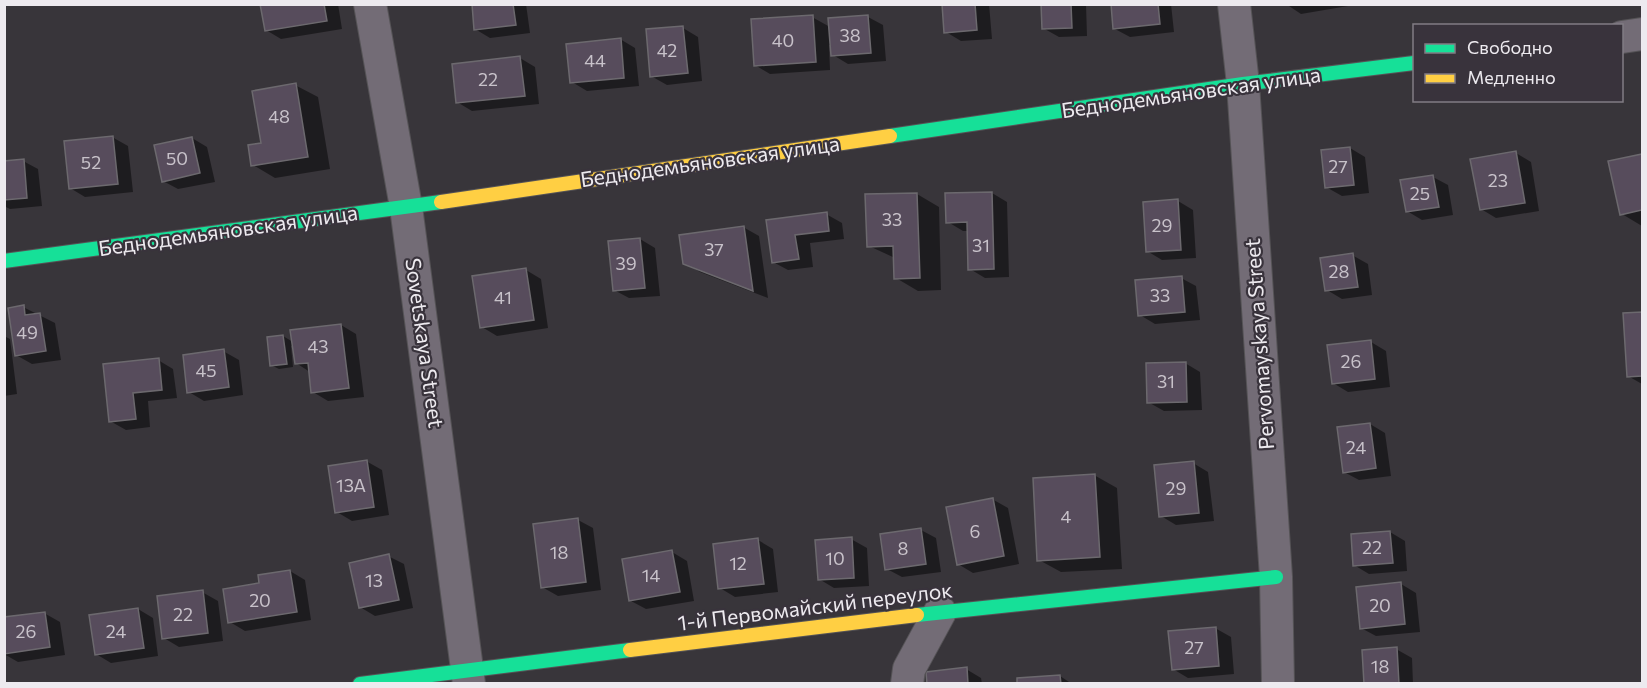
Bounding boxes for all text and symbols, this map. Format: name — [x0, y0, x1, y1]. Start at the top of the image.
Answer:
house number: 38 — [839, 24, 861, 46]
legend — [1413, 24, 1623, 102]
house number: 40 — [772, 29, 794, 51]
text: Свободно — [1467, 36, 1553, 58]
house number: 42 — [657, 39, 677, 61]
house number: 44 — [584, 49, 606, 71]
street label: Беднодемьяновская улица — [1059, 61, 1322, 122]
text: Медленно — [1467, 66, 1556, 88]
house number: 22 — [478, 68, 498, 90]
house number: 48 — [268, 105, 290, 127]
street label: Беднодемьяновская улица — [578, 130, 841, 191]
house number: 50 — [166, 147, 188, 169]
house number: 52 — [81, 151, 101, 173]
house number: 27 — [1328, 155, 1348, 177]
house number: 23 — [1488, 169, 1508, 191]
house number: 25 — [1410, 182, 1430, 204]
street label: Беднодемьяновская улица — [96, 199, 359, 260]
house number: 33 — [882, 208, 902, 230]
house number: 29 — [1152, 214, 1172, 236]
house number: 31 — [972, 234, 990, 256]
house number: 37 — [704, 238, 724, 260]
street label: Pervomayskaya Street — [1239, 238, 1278, 451]
house number: 39 — [615, 252, 637, 274]
street label: Sovetskaya Street — [401, 256, 450, 429]
house number: 28 — [1329, 260, 1350, 282]
house number: 33 — [1150, 284, 1170, 306]
house number: 41 — [494, 286, 512, 308]
house number: 49 — [16, 321, 38, 343]
house number: 43 — [307, 335, 329, 357]
house number: 26 — [1341, 350, 1361, 372]
house number: 45 — [195, 359, 217, 381]
house number: 31 — [1157, 370, 1175, 392]
house number: 24 — [1346, 436, 1366, 458]
house number: 13А — [336, 474, 366, 496]
house number: 29 — [1166, 477, 1186, 499]
house number: 4 — [1061, 505, 1072, 527]
house number: 6 — [970, 520, 980, 542]
house number: 22 — [1362, 536, 1382, 558]
house number: 8 — [898, 537, 909, 559]
house number: 18 — [550, 541, 568, 563]
house number: 10 — [825, 547, 845, 569]
house number: 12 — [729, 552, 747, 574]
house number: 14 — [642, 564, 660, 586]
house number: 13 — [365, 569, 383, 591]
street label: 1-й Первомайский переулок — [676, 576, 954, 635]
house number: 20 — [249, 589, 271, 611]
house number: 20 — [1369, 594, 1391, 616]
house number: 22 — [173, 603, 193, 625]
house number: 26 — [16, 620, 36, 642]
house number: 24 — [106, 620, 126, 642]
house number: 27 — [1184, 636, 1204, 658]
house number: 18 — [1371, 655, 1389, 677]

